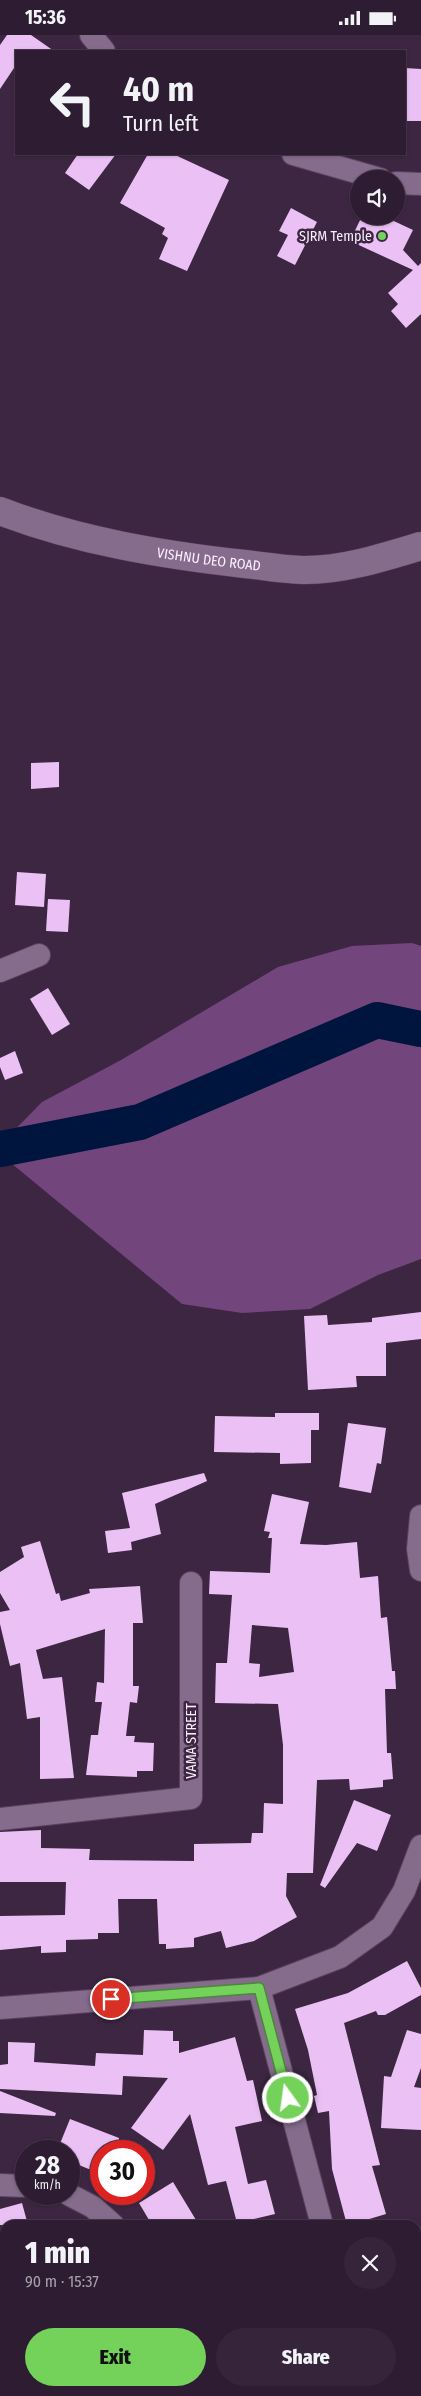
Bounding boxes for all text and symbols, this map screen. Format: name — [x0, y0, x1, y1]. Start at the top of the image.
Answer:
text: 15:36 — [25, 6, 66, 29]
text: 40 m — [123, 68, 194, 110]
icon: left — [40, 70, 105, 135]
text: Turn left — [123, 110, 199, 137]
map controls — [350, 170, 405, 225]
button: sound — [350, 170, 405, 225]
place label: SJRM Temple — [299, 228, 372, 245]
marker: SJRM Temple — [376, 230, 388, 242]
street label: VISHNU DEO ROAD — [156, 544, 262, 574]
street label: VAMA STREET — [183, 1703, 200, 1779]
pin — [90, 1978, 132, 2020]
icon: arrive — [97, 1985, 125, 2013]
position arrow — [261, 2071, 313, 2123]
speed limit sign: 30 — [90, 2140, 155, 2205]
text: 28 — [35, 2151, 60, 2181]
text: km/h — [34, 2178, 61, 2192]
text: 1 min — [25, 2235, 90, 2271]
button: close — [344, 2237, 396, 2289]
text: 90 m · 15:37 — [25, 2272, 99, 2291]
button: Exit — [25, 2328, 206, 2386]
button: Share — [216, 2328, 396, 2386]

